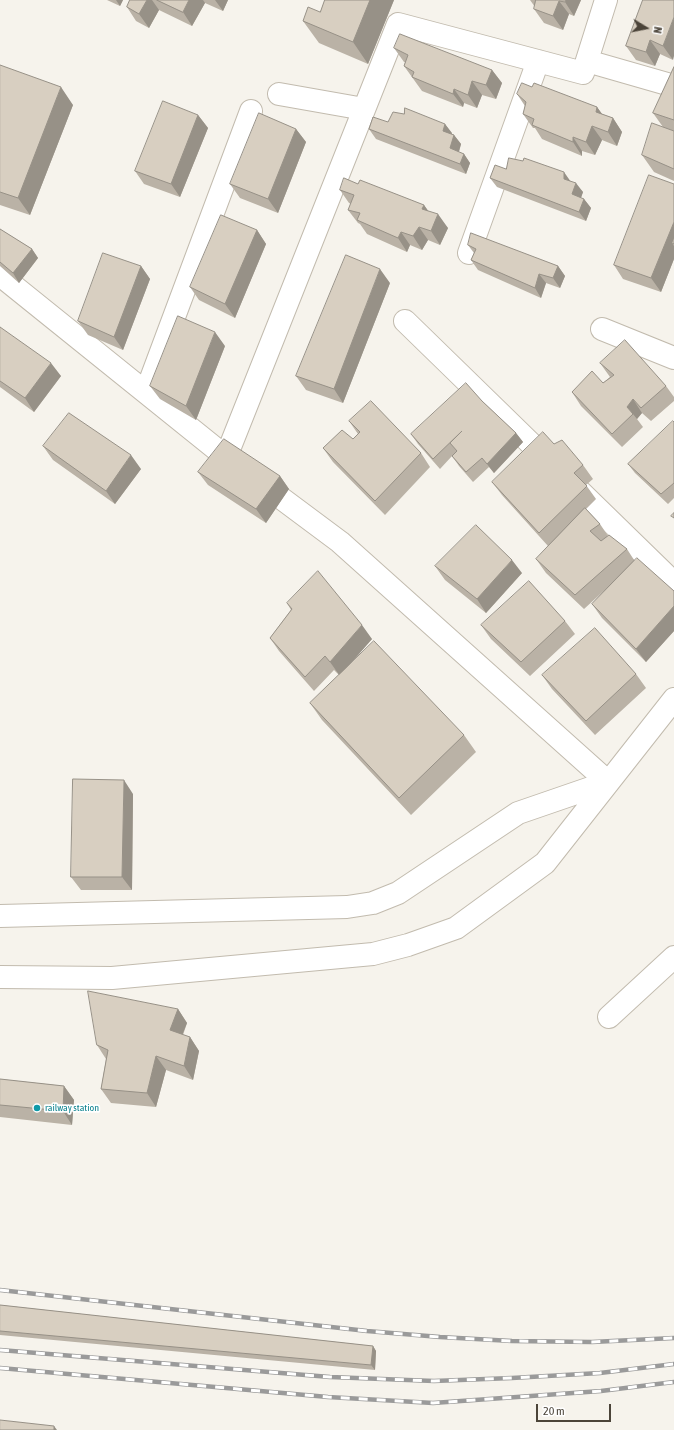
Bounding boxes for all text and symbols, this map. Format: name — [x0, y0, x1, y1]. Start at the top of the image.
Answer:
north arrow — [626, 8, 666, 48]
text: N — [651, 26, 664, 34]
place label: railway station — [45, 1102, 99, 1114]
marker: railway station — [32, 1103, 42, 1113]
scale bar — [538, 1396, 613, 1422]
text: 20 m — [543, 1404, 565, 1418]

